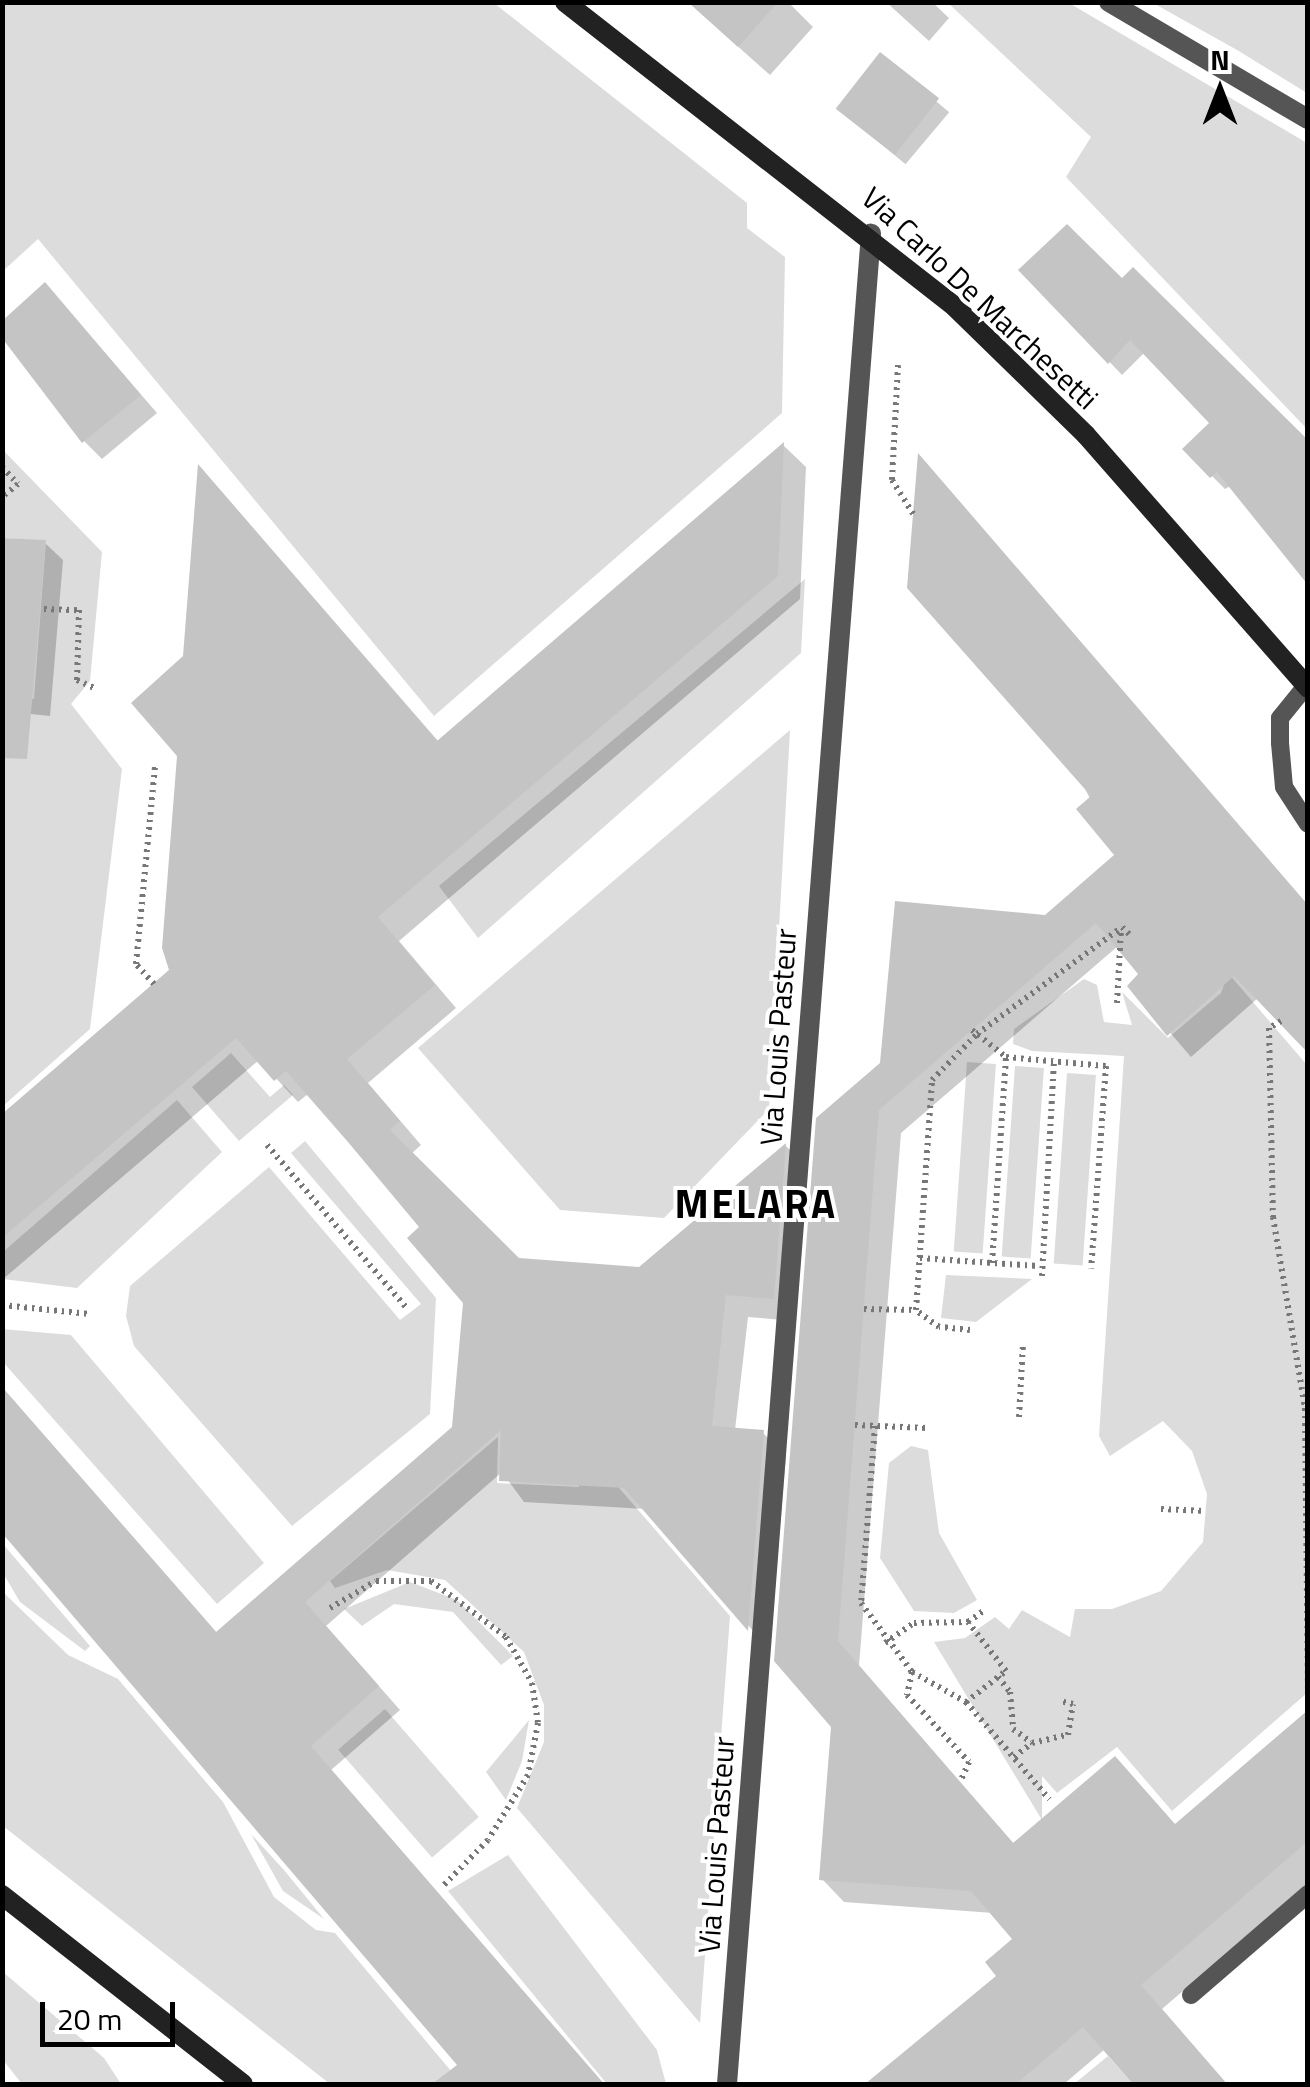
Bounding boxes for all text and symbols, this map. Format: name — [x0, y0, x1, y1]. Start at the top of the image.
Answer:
text: N — [1210, 38, 1230, 81]
north arrow — [1170, 40, 1270, 140]
street label: Via Carlo De Marchesetti — [855, 179, 1105, 417]
street label: Via Louis Pasteur — [752, 927, 804, 1147]
district label: MELARA — [675, 1180, 837, 1228]
street label: Via Louis Pasteur — [690, 1735, 742, 1955]
scale bar — [45, 1982, 180, 2044]
text: 20 m — [57, 1996, 122, 2042]

